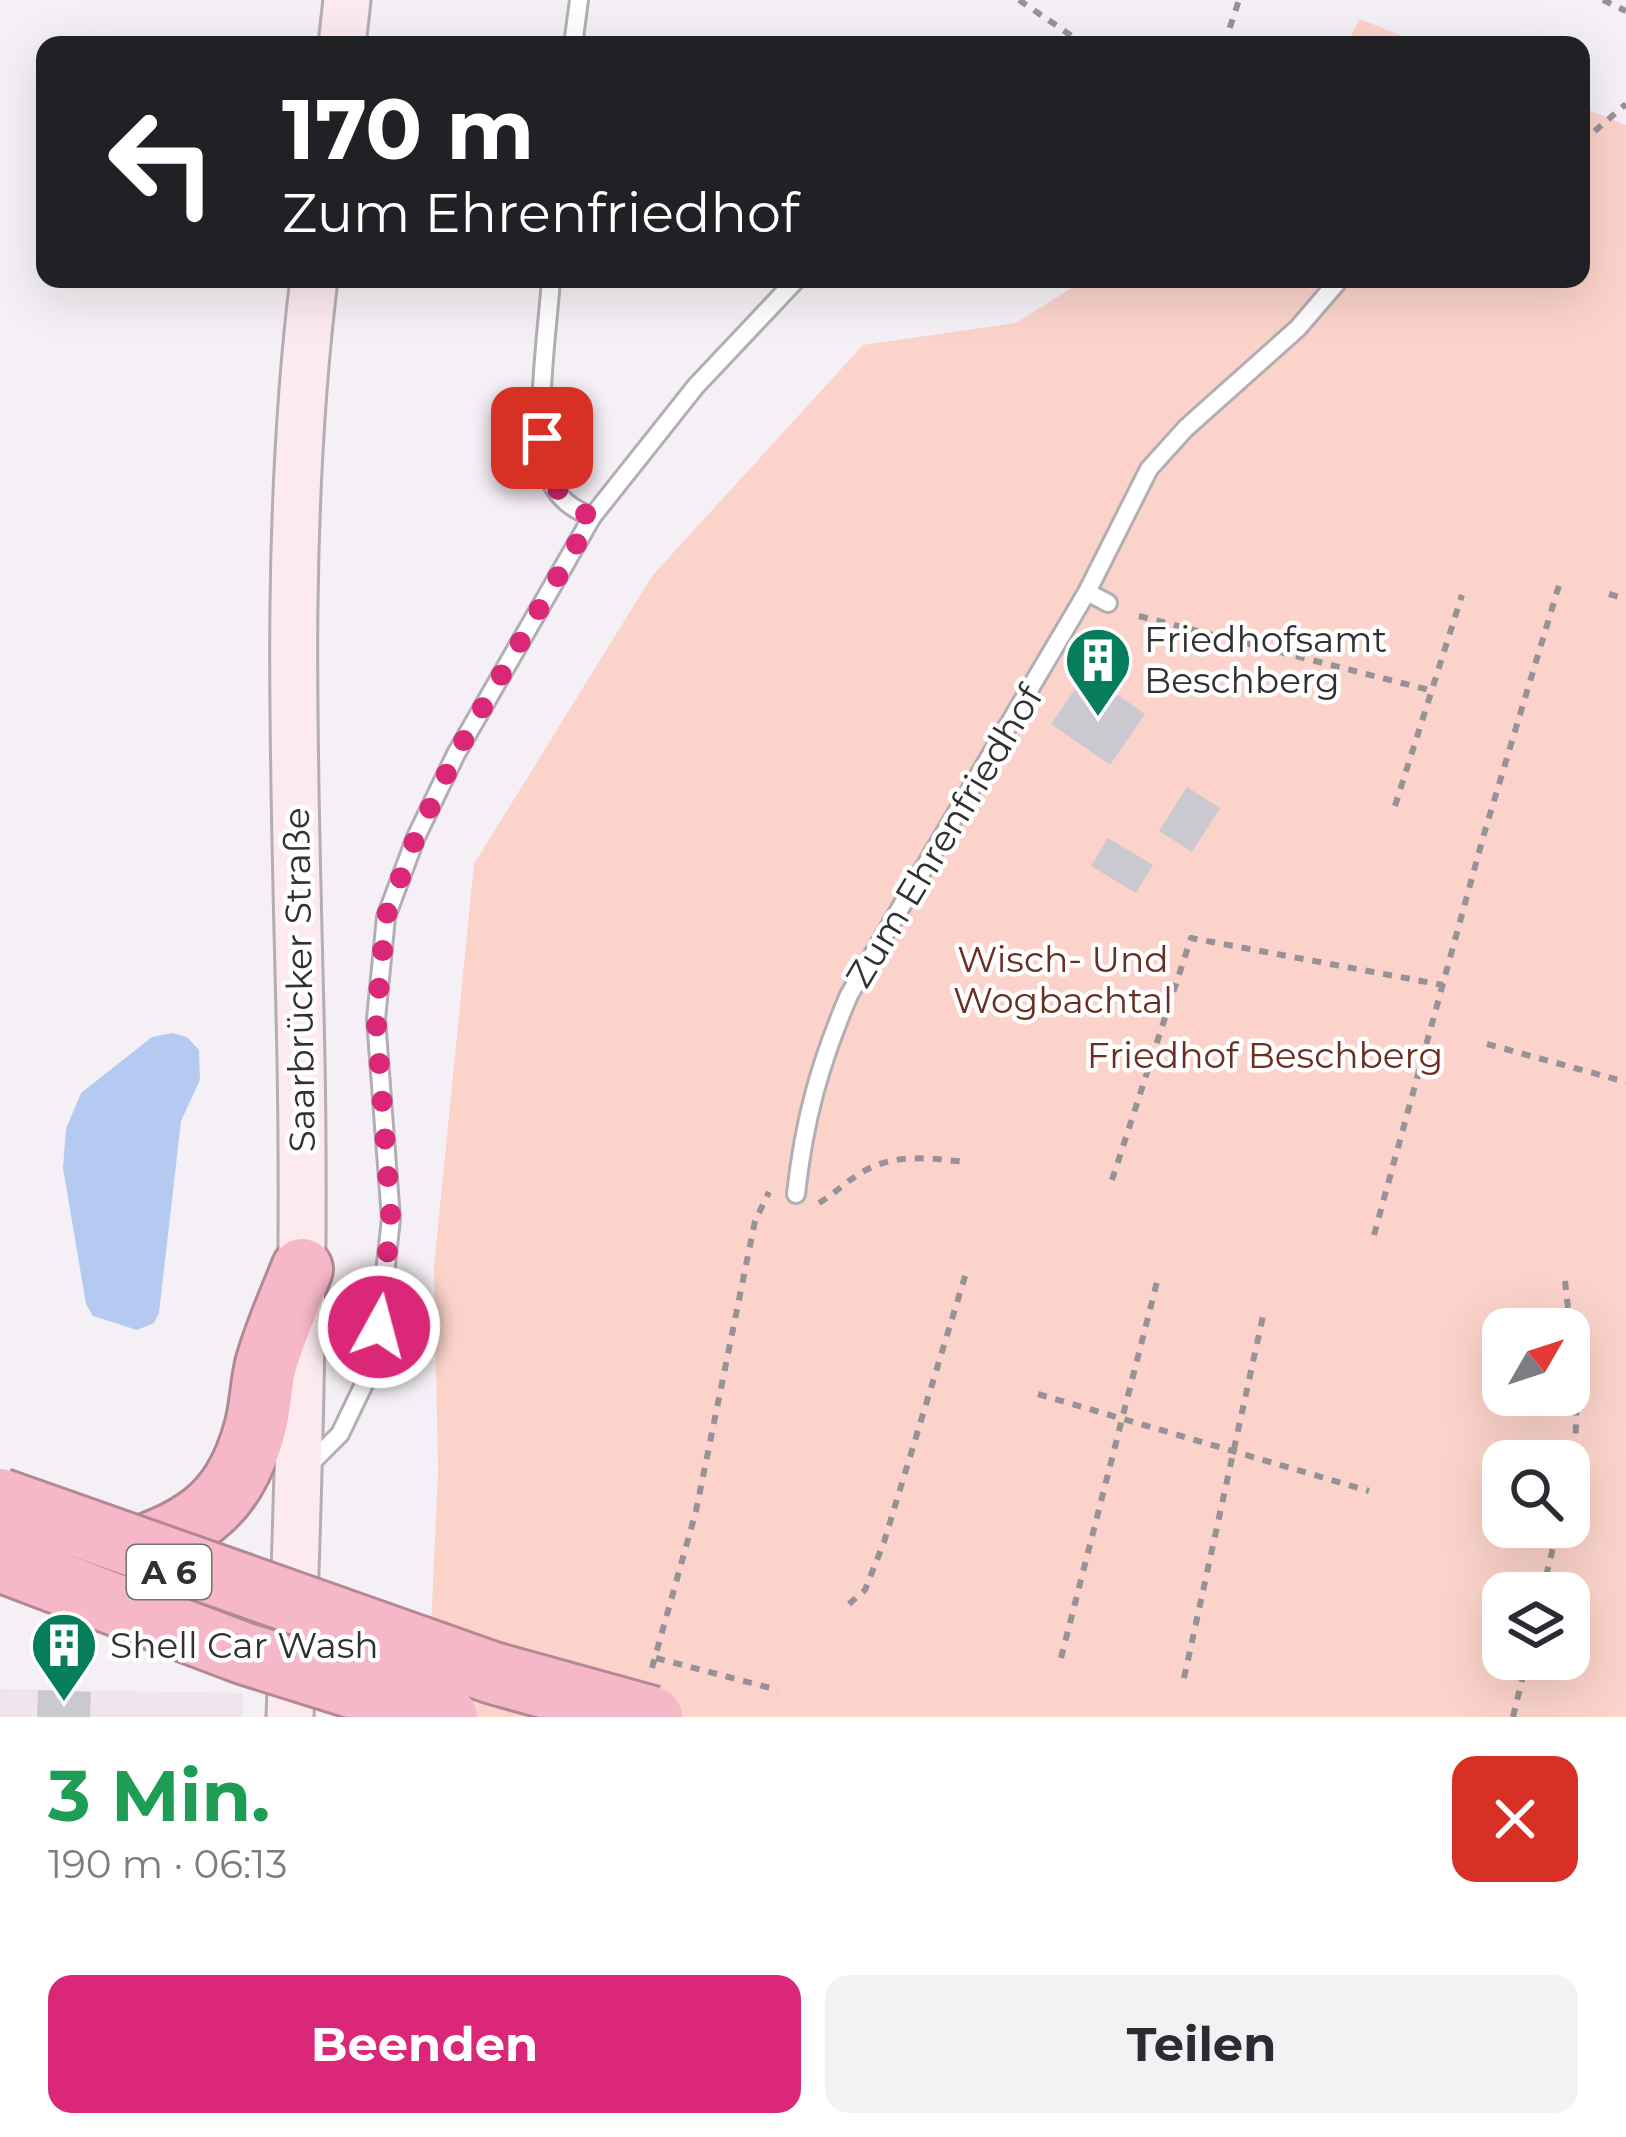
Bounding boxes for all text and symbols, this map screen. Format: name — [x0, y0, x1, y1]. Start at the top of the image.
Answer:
text: 170 m — [282, 78, 534, 180]
icon: left — [84, 84, 240, 240]
text: Zum Ehrenfriedhof — [282, 180, 799, 246]
pin — [491, 387, 593, 489]
icon: arrive — [509, 405, 575, 471]
place label: Friedhofsamt Beschberg — [1144, 617, 1387, 702]
building icon: Friedhofsamt Beschberg — [1063, 625, 1133, 719]
street label: Zum Ehrenfriedhof — [836, 675, 1053, 995]
street label: Saarbrücker Straße — [274, 807, 324, 1153]
park label: Wisch- Und Wogbachtal — [953, 937, 1173, 1022]
park label: Friedhof Beschberg — [1087, 1033, 1443, 1077]
position arrow — [316, 1264, 442, 1390]
north arrow — [1482, 1308, 1590, 1416]
map controls — [1482, 1308, 1590, 1680]
button: search — [1482, 1440, 1590, 1548]
road number: A 6 — [127, 1545, 211, 1599]
button: layers — [1482, 1572, 1590, 1680]
building icon: Shell Car Wash — [29, 1610, 99, 1704]
place label: Shell Car Wash — [110, 1623, 379, 1667]
text: 3 Min. — [48, 1751, 270, 1839]
button: close — [1452, 1756, 1578, 1882]
text: 190 m · 06:13 — [48, 1840, 287, 1888]
button: Beenden — [48, 1975, 801, 2113]
button: Teilen — [825, 1975, 1578, 2113]

